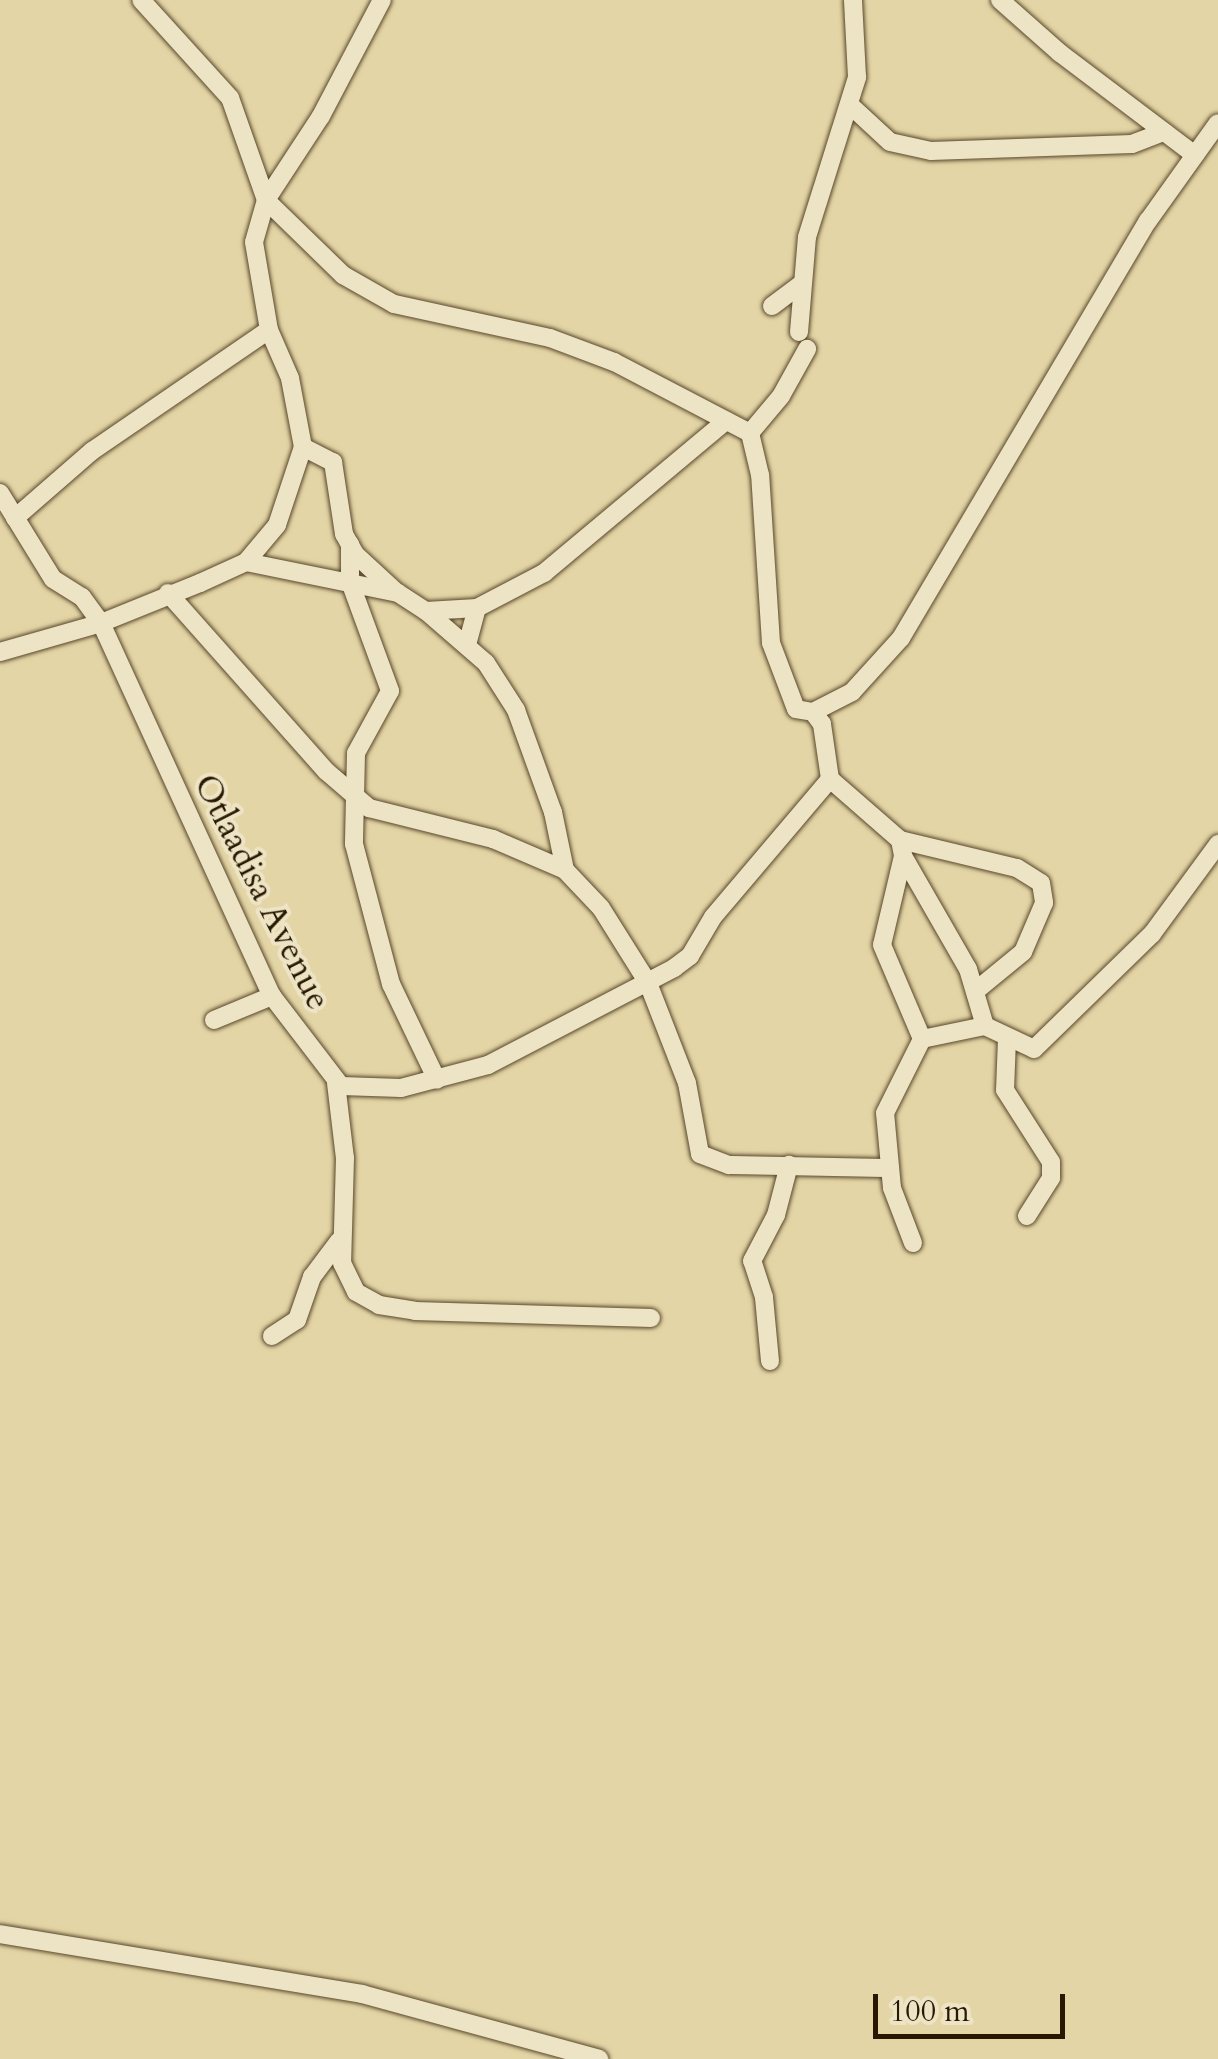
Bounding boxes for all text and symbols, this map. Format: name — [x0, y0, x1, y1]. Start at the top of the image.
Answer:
street label: Otlaadisa Avenue — [185, 767, 339, 1017]
scale bar — [878, 1974, 1070, 2036]
text: 100 m — [890, 1991, 970, 2032]

